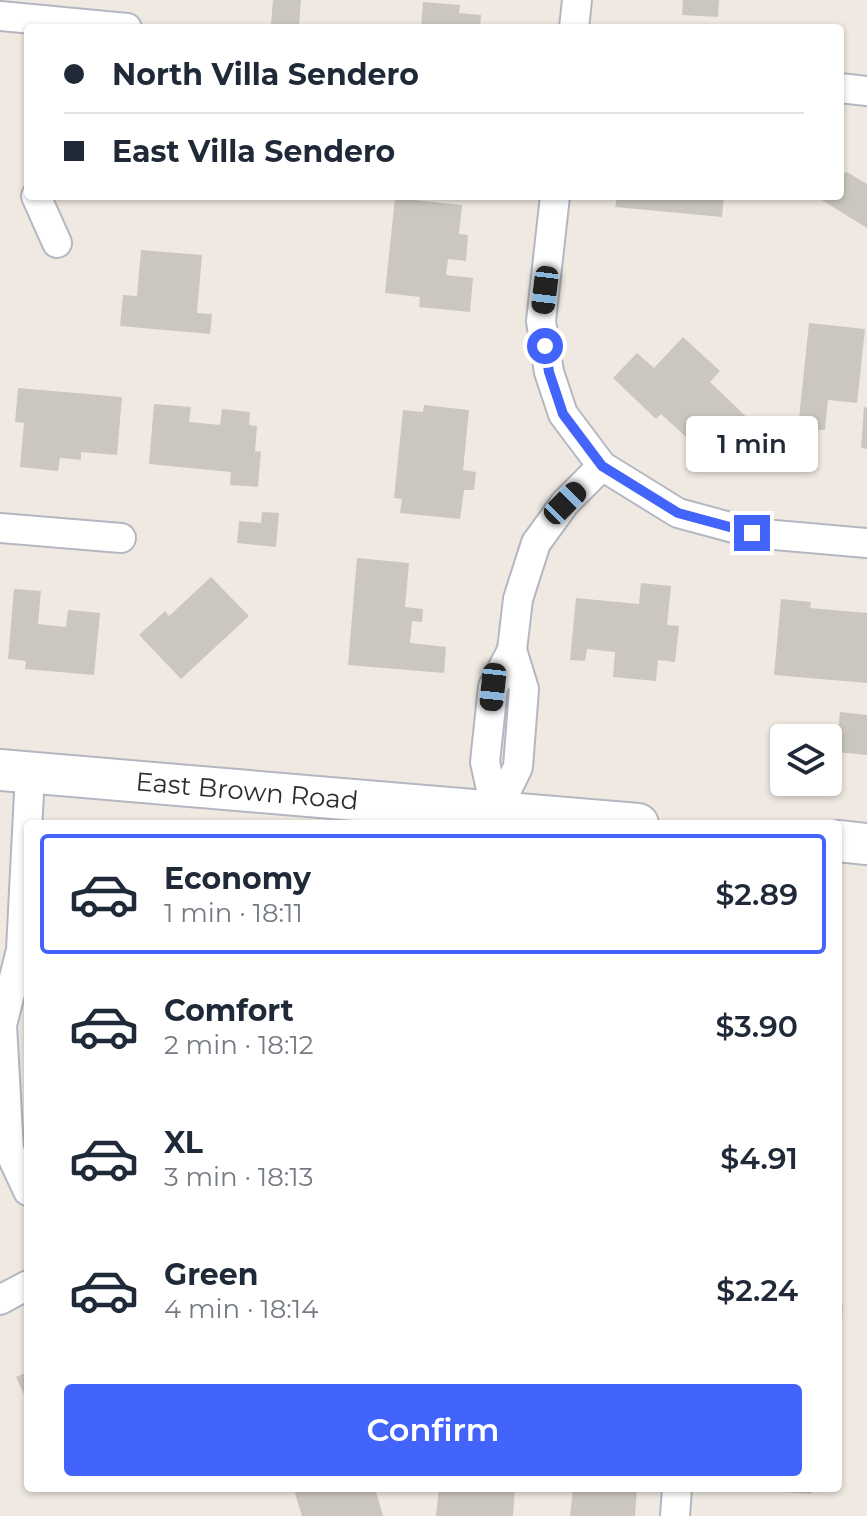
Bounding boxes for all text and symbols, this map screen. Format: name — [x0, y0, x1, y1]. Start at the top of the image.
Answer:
text: North Villa Sendero — [112, 56, 419, 93]
text: East Villa Sendero — [112, 133, 395, 170]
car — [530, 265, 560, 315]
route start — [527, 328, 563, 364]
callout: 1 min — [686, 417, 818, 473]
text: 1 min — [717, 428, 787, 460]
car — [540, 478, 590, 528]
route end — [734, 515, 770, 551]
car — [479, 662, 507, 712]
map controls — [770, 724, 842, 796]
button: layers — [770, 724, 842, 796]
street label: East Brown Road — [134, 765, 360, 817]
icon: car — [68, 858, 140, 930]
text: Economy — [164, 860, 311, 897]
text: $2.89 — [715, 876, 798, 913]
text: 1 min · 18:11 — [164, 897, 303, 929]
icon: car — [68, 990, 140, 1062]
text: Comfort — [164, 992, 294, 1029]
text: $3.90 — [716, 1008, 798, 1045]
text: 2 min · 18:12 — [164, 1029, 314, 1061]
icon: car — [68, 1122, 140, 1194]
text: XL — [164, 1124, 203, 1161]
text: $4.91 — [720, 1140, 798, 1177]
text: 3 min · 18:13 — [164, 1161, 313, 1193]
icon: car — [68, 1254, 140, 1326]
text: Green — [164, 1256, 258, 1293]
text: $2.24 — [716, 1272, 798, 1309]
text: 4 min · 18:14 — [164, 1293, 318, 1325]
button: Confirm — [64, 1384, 802, 1476]

